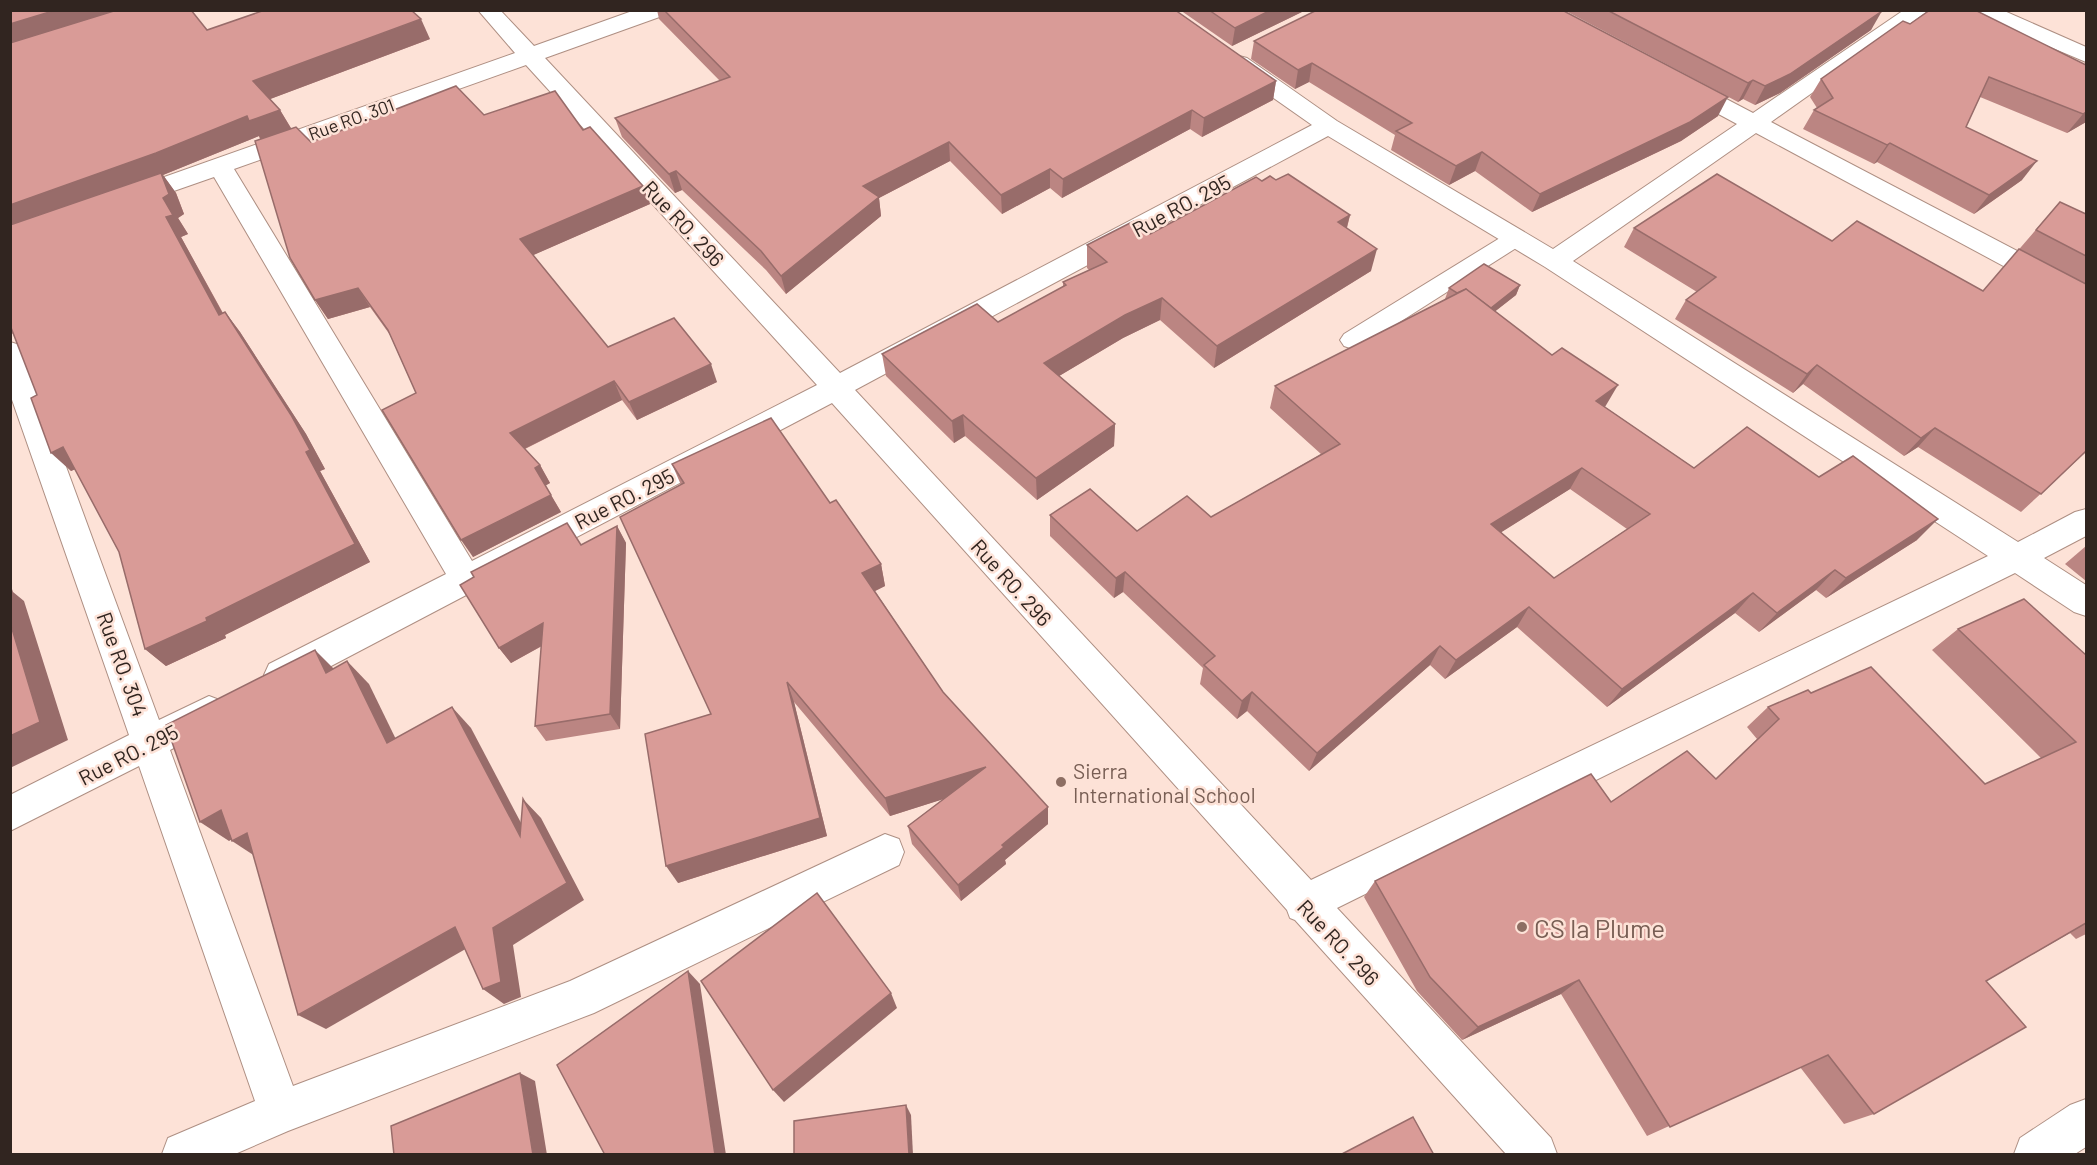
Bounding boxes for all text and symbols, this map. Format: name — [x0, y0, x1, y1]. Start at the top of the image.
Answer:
street label: Rue RO. 301 — [305, 93, 397, 145]
street label: Rue RO. 295 — [1127, 169, 1235, 241]
street label: Rue RO. 296 — [638, 175, 730, 271]
street label: Rue RO. 295 — [570, 462, 678, 534]
street label: Rue RO. 296 — [966, 533, 1058, 631]
street label: Rue RO. 304 — [93, 608, 153, 720]
street label: Rue RO. 295 — [74, 718, 182, 790]
place label: Sierra International School — [1073, 758, 1256, 807]
marker: Sierra International School — [1054, 775, 1068, 789]
street label: Rue RO. 296 — [1293, 894, 1385, 990]
place label: CS la Plume — [1534, 912, 1665, 943]
marker: CS la Plume — [1515, 920, 1529, 934]

